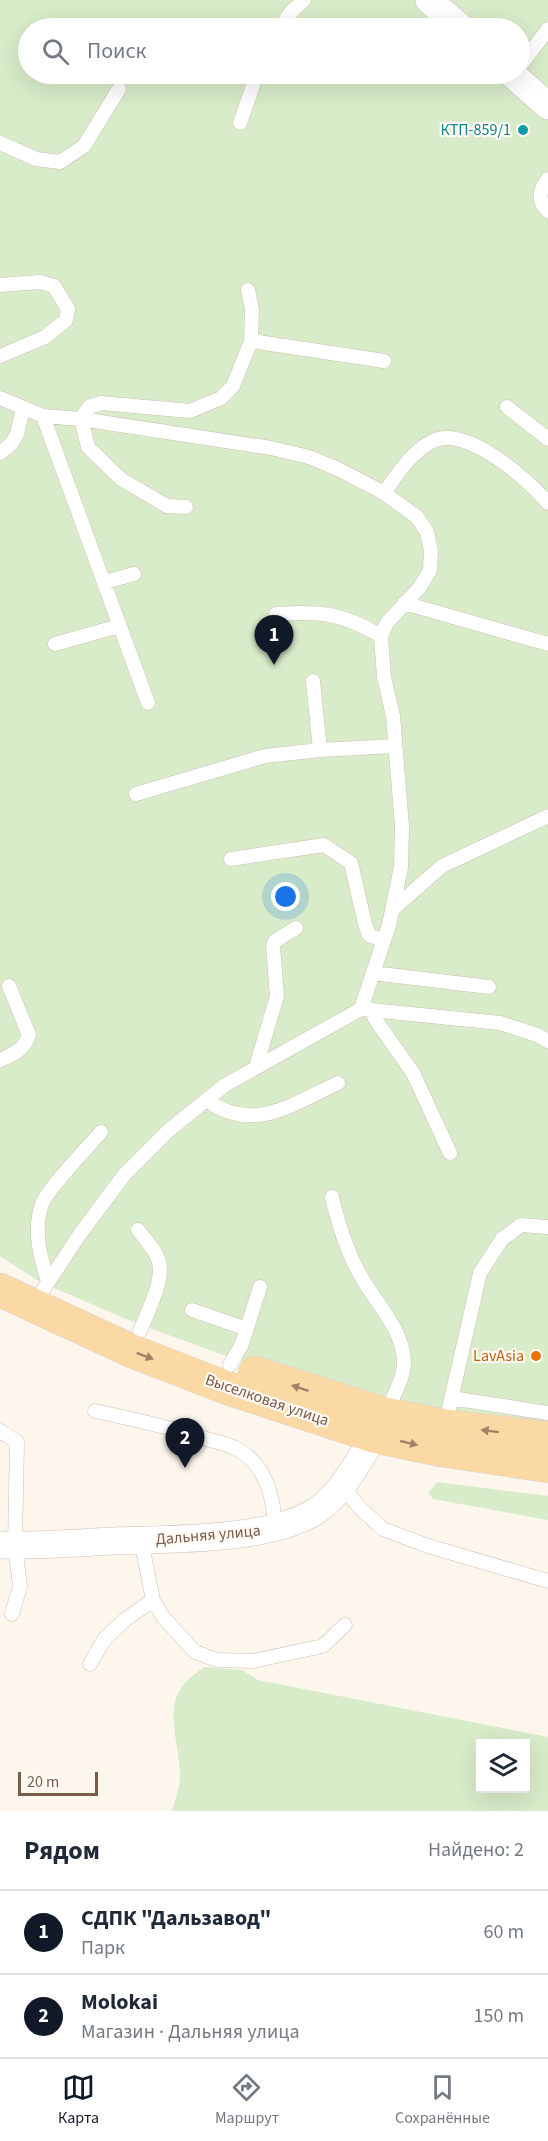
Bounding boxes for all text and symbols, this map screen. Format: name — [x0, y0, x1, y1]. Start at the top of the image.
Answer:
search box — [18, 18, 530, 84]
icon: search — [39, 35, 72, 68]
text: Поиск — [87, 35, 146, 67]
place label: КТП-859/1 — [440, 119, 511, 141]
marker: КТП-859/1 — [516, 123, 530, 137]
pin: 1 — [254, 616, 294, 665]
your location — [271, 882, 300, 911]
place label: LavAsia — [473, 1345, 524, 1367]
marker: LavAsia — [529, 1349, 543, 1363]
one-way arrow — [136, 1351, 154, 1361]
street label: Выселковая улица — [202, 1369, 332, 1431]
one-way arrow — [291, 1382, 309, 1392]
pin: 2 — [166, 1418, 204, 1468]
one-way arrow — [480, 1427, 499, 1436]
one-way arrow — [400, 1439, 419, 1449]
street label: Дальняя улица — [155, 1519, 261, 1551]
map controls — [476, 1739, 530, 1793]
button: layers — [476, 1739, 530, 1793]
scale bar — [18, 1769, 98, 1796]
text: 20 m — [27, 1771, 59, 1793]
text: Рядом — [24, 1832, 100, 1869]
text: Найдено: 2 — [428, 1836, 524, 1864]
text: СДПК "Дальзавод" — [81, 1902, 271, 1934]
text: 1 — [38, 1918, 49, 1946]
text: 60 m — [484, 1918, 524, 1946]
text: Парк — [81, 1934, 125, 1962]
text: Molokai — [81, 1986, 158, 2018]
text: 2 — [38, 2002, 49, 2030]
text: 150 m — [474, 2002, 524, 2030]
text: Магазин · Дальняя улица — [81, 2018, 300, 2046]
tab: Карта — [58, 2071, 99, 2129]
tab: Маршрут — [215, 2071, 279, 2129]
tab: Сохранённые — [395, 2071, 490, 2129]

